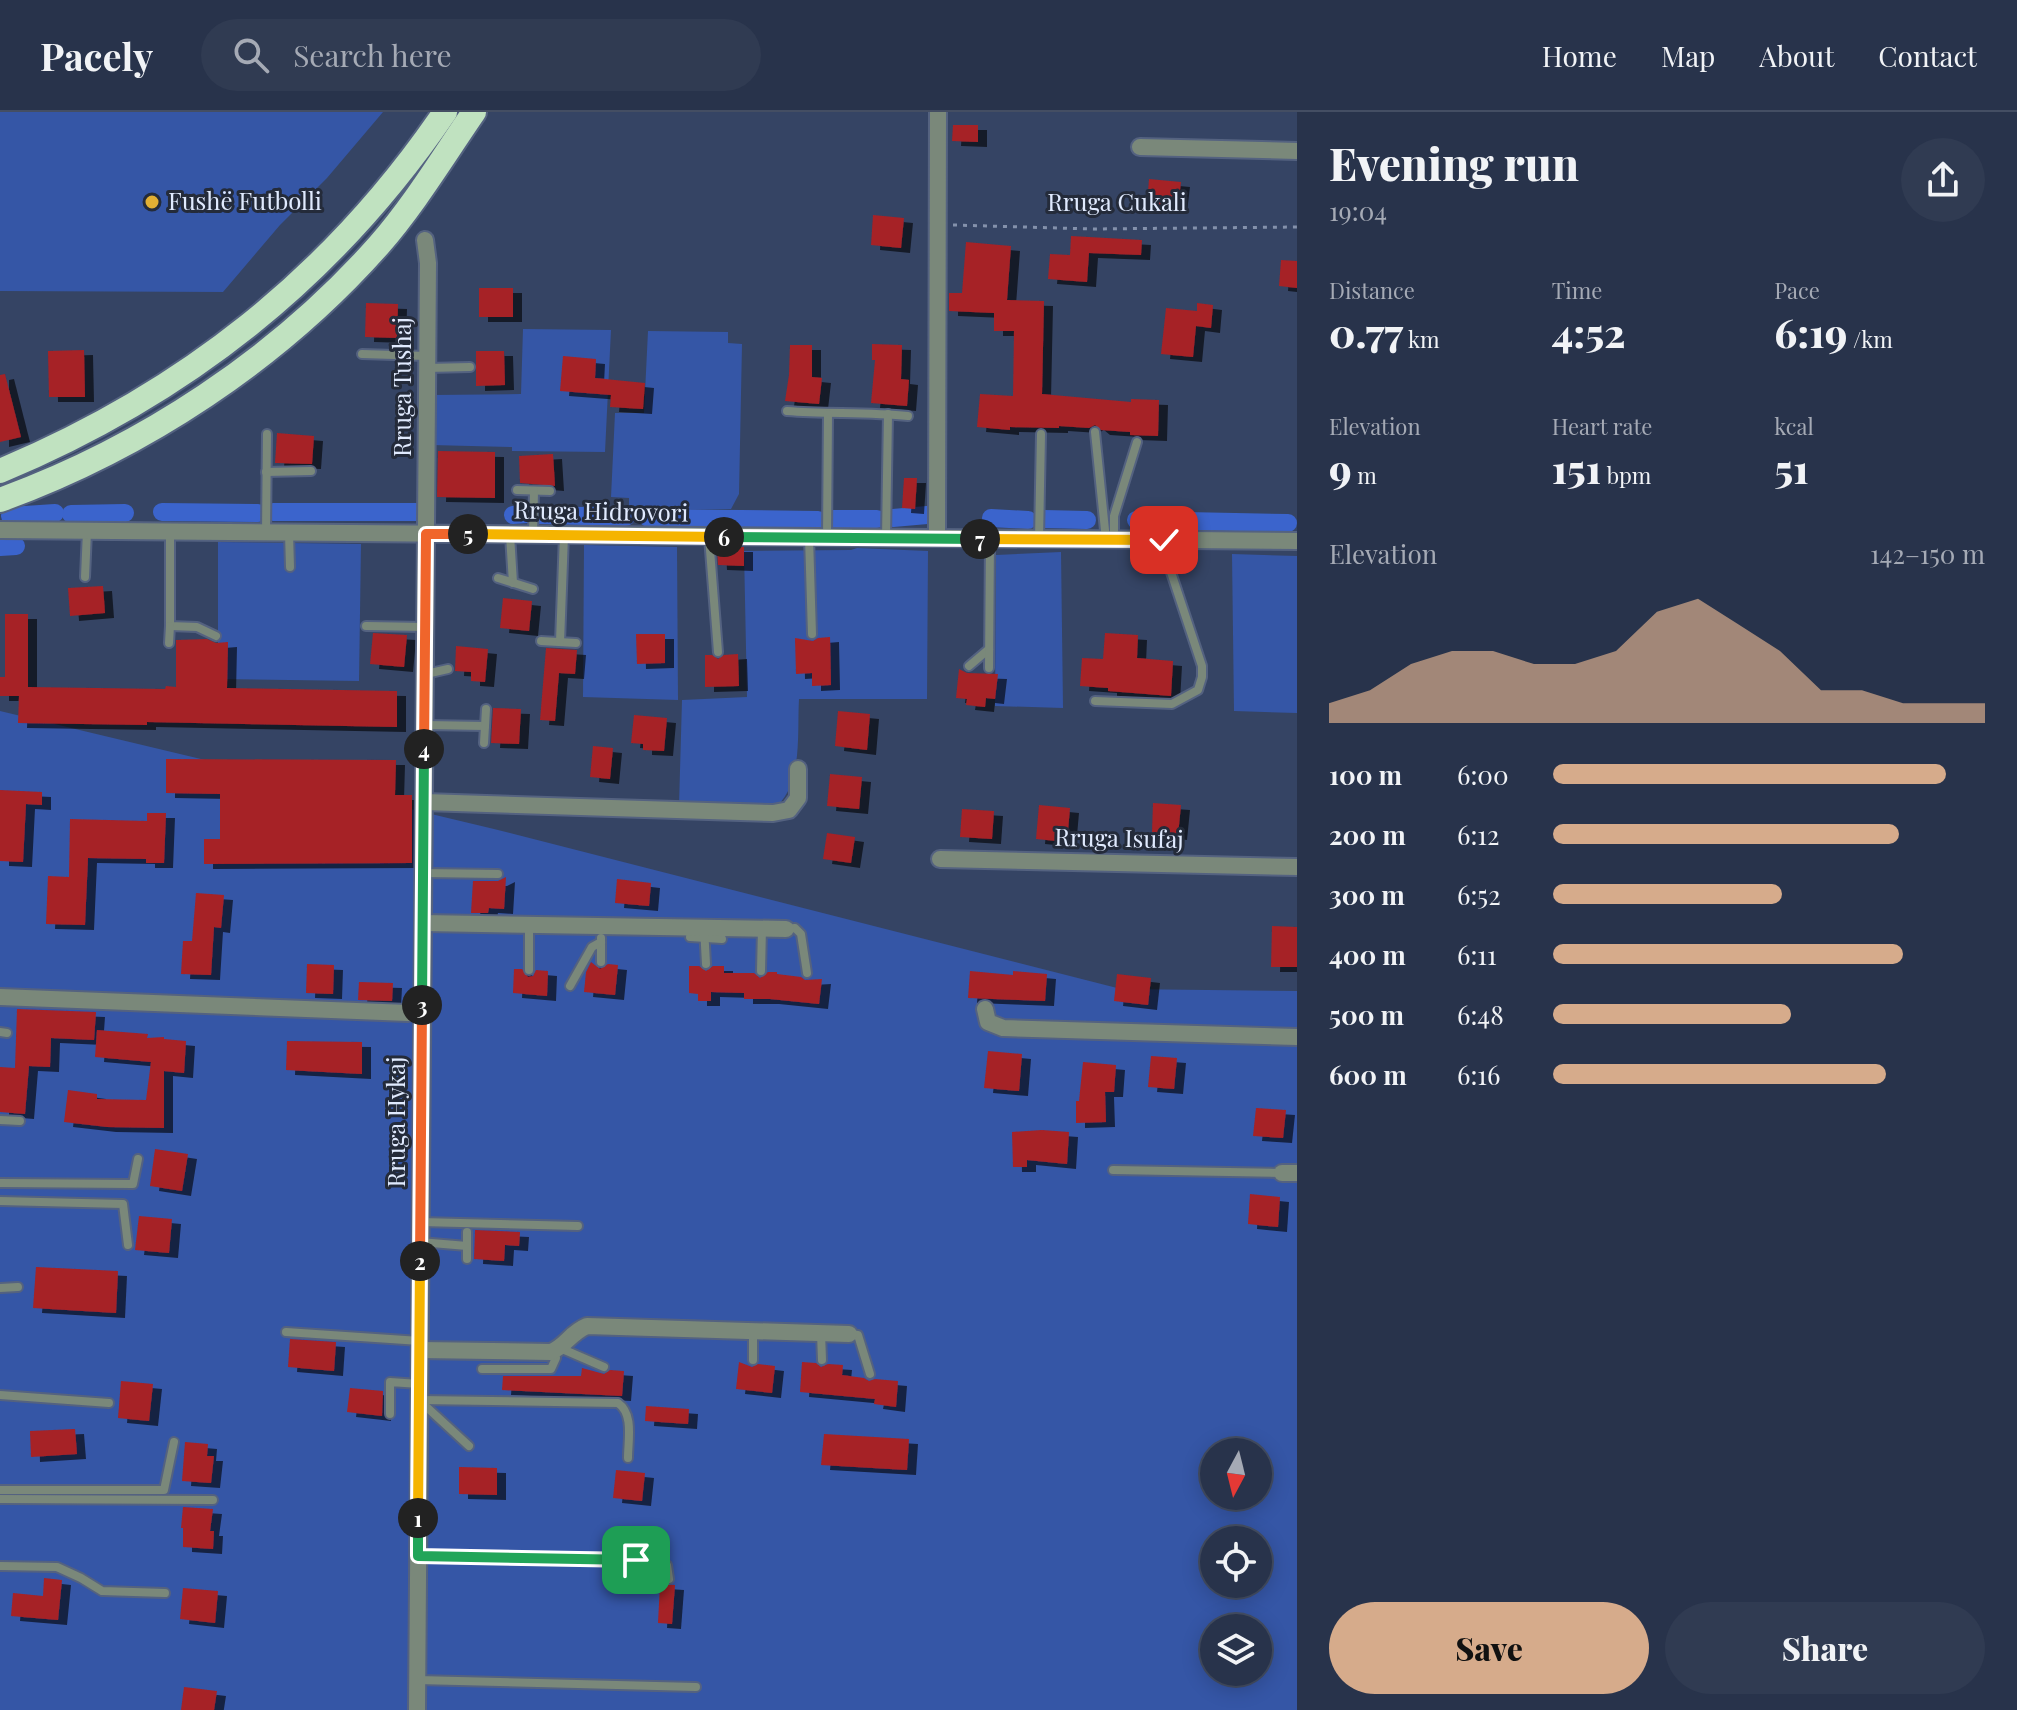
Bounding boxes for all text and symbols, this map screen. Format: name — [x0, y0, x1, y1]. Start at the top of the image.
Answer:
search box — [201, 19, 761, 91]
text: Pacely — [40, 30, 153, 81]
icon: search — [229, 33, 273, 77]
text: Search here — [293, 35, 452, 75]
text: Home — [1542, 37, 1617, 74]
text: Map — [1661, 37, 1715, 74]
text: About — [1759, 37, 1834, 74]
text: Contact — [1878, 37, 1977, 74]
text: Evening run — [1329, 133, 1579, 192]
button: share — [1901, 138, 1985, 222]
place label: Fushë Futbolli — [168, 184, 322, 216]
street label: Rruga Cukali — [1047, 185, 1187, 217]
marker: Fushë Futbolli — [143, 193, 161, 211]
text: 19:04 — [1329, 193, 1387, 228]
text: Distance — [1329, 275, 1415, 305]
text: Time — [1552, 275, 1602, 305]
text: Pace — [1774, 275, 1820, 305]
text: 0.77 — [1329, 305, 1403, 358]
text: 4:52 — [1552, 305, 1626, 358]
text: 6:19 — [1774, 305, 1848, 358]
street label: Rruga Tushaj — [385, 317, 417, 457]
text: km — [1403, 324, 1440, 354]
text: /km — [1848, 324, 1893, 354]
text: Elevation — [1329, 411, 1421, 441]
text: Heart rate — [1552, 411, 1652, 441]
text: kcal — [1774, 411, 1814, 441]
text: 9 — [1329, 441, 1352, 494]
text: 151 — [1552, 441, 1601, 494]
text: 51 — [1774, 441, 1809, 494]
text: m — [1352, 460, 1377, 490]
text: bpm — [1601, 460, 1651, 490]
street label: Rruga Hidrovori — [513, 492, 689, 528]
pin — [1130, 506, 1198, 574]
pin: 5 — [448, 514, 488, 554]
pin: 6 — [704, 517, 744, 557]
icon: check — [1142, 518, 1186, 562]
text: 5 — [463, 519, 473, 549]
pin: 7 — [960, 519, 1000, 559]
text: 6 — [718, 522, 730, 552]
text: 7 — [975, 524, 985, 554]
text: Elevation — [1329, 536, 1437, 571]
text: 142–150 m — [1870, 536, 1985, 571]
pin: 4 — [404, 729, 444, 769]
text: 4 — [418, 734, 430, 764]
text: 100 m — [1329, 757, 1402, 792]
text: 6:00 — [1457, 757, 1509, 792]
text: 200 m — [1329, 817, 1406, 852]
text: 6:12 — [1457, 817, 1499, 852]
street label: Rruga Isufaj — [1054, 820, 1184, 854]
text: 300 m — [1329, 877, 1405, 912]
text: 6:52 — [1457, 877, 1501, 912]
text: 400 m — [1329, 937, 1406, 972]
text: 6:11 — [1457, 937, 1497, 972]
pin: 3 — [402, 985, 442, 1025]
text: 3 — [417, 990, 427, 1020]
text: 500 m — [1329, 997, 1404, 1032]
text: 6:48 — [1457, 997, 1504, 1032]
street label: Rruga Hykaj — [379, 1057, 411, 1187]
text: 600 m — [1329, 1057, 1407, 1092]
text: 6:16 — [1457, 1057, 1500, 1092]
pin: 2 — [400, 1241, 440, 1281]
text: 2 — [414, 1246, 426, 1276]
north arrow — [1200, 1438, 1272, 1510]
map controls — [1200, 1438, 1272, 1686]
pin: 1 — [398, 1498, 438, 1538]
text: 1 — [414, 1503, 422, 1533]
pin — [602, 1526, 670, 1594]
button: locate — [1200, 1526, 1272, 1598]
icon: arrive — [614, 1538, 658, 1582]
button: Save — [1329, 1602, 1649, 1694]
button: Share — [1665, 1602, 1985, 1694]
button: layers — [1200, 1614, 1272, 1686]

